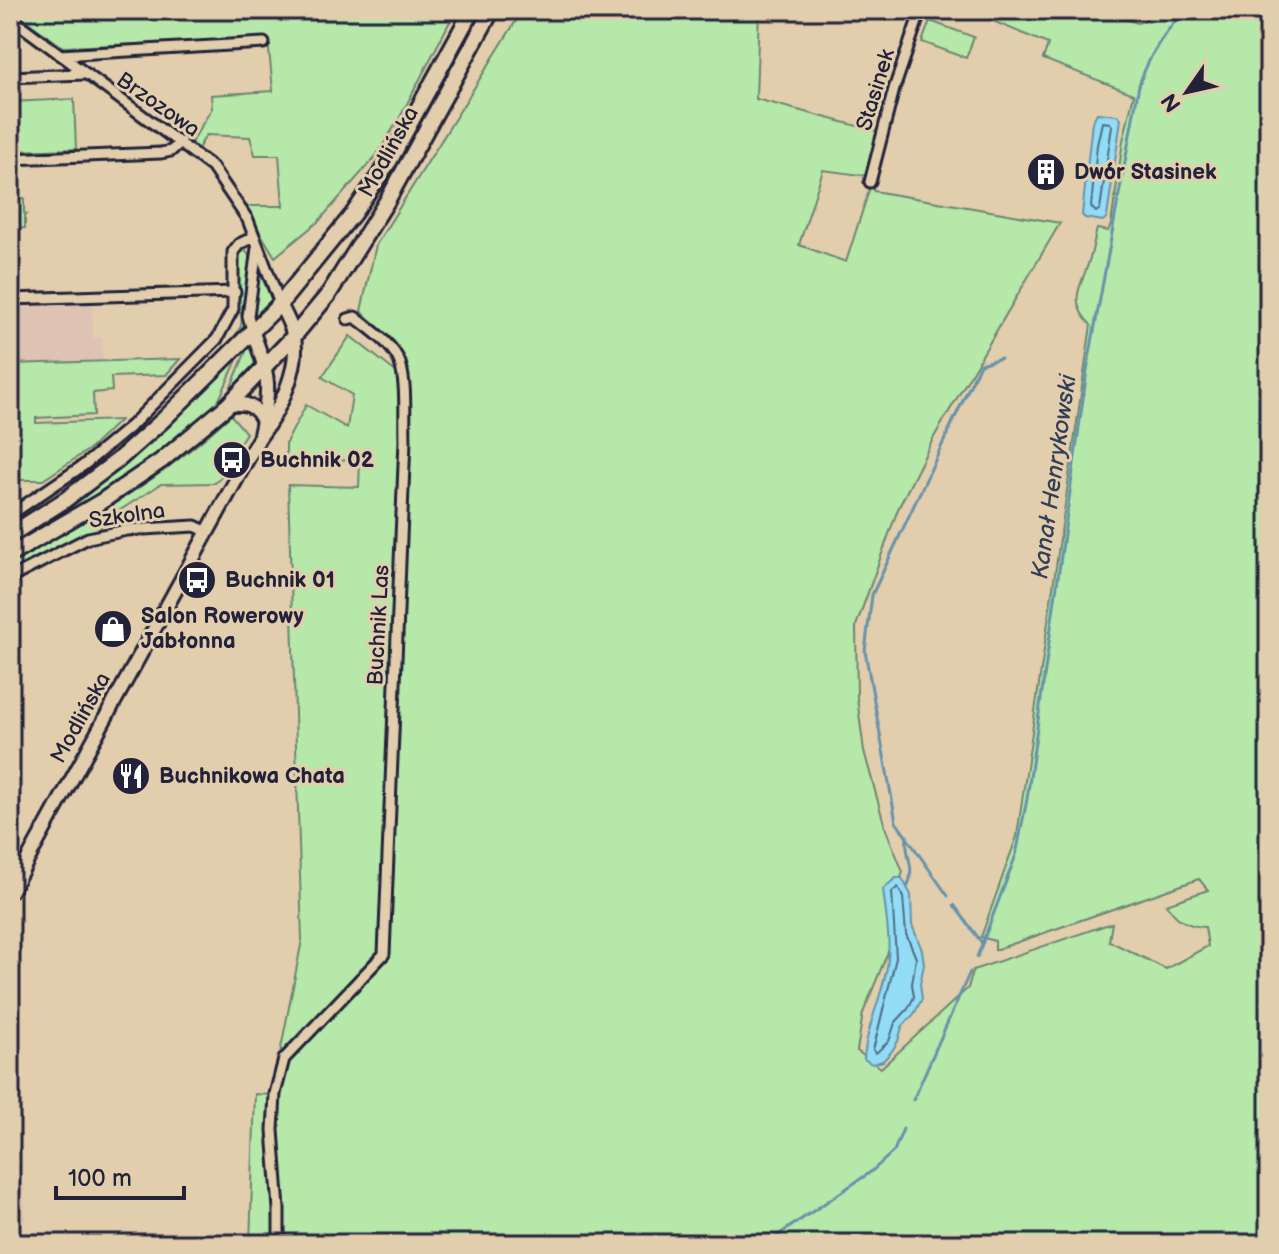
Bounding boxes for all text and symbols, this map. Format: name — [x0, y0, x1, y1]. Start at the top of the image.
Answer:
street label: Stasinek — [851, 46, 901, 134]
north arrow — [1147, 52, 1227, 132]
street label: Brzozowa — [111, 67, 205, 143]
text: N — [1156, 88, 1187, 117]
street label: Modlińska — [353, 102, 425, 202]
building icon: Dwór Stasinek — [1025, 151, 1067, 193]
place label: Dwór Stasinek — [1074, 159, 1217, 186]
water label: Kanał Henrykowski — [1025, 371, 1083, 581]
bus stop icon: Buchnik 02 — [211, 439, 253, 481]
place label: Buchnik 02 — [260, 447, 374, 474]
street label: Szkolna — [87, 497, 167, 535]
bus stop icon: Buchnik 01 — [176, 559, 218, 601]
street label: Buchnik Las — [362, 564, 396, 686]
place label: Buchnik 01 — [225, 567, 335, 594]
place label: Salon Rowerowy Jabłonna — [141, 603, 304, 655]
shop icon: Salon Rowerowy Jabłonna — [92, 608, 134, 650]
street label: Modlińska — [45, 668, 117, 768]
restaurant icon: Buchnikowa Chata — [110, 755, 152, 797]
place label: Buchnikowa Chata — [159, 763, 345, 790]
scale bar — [56, 1150, 184, 1200]
text: 100 m — [68, 1164, 132, 1193]

